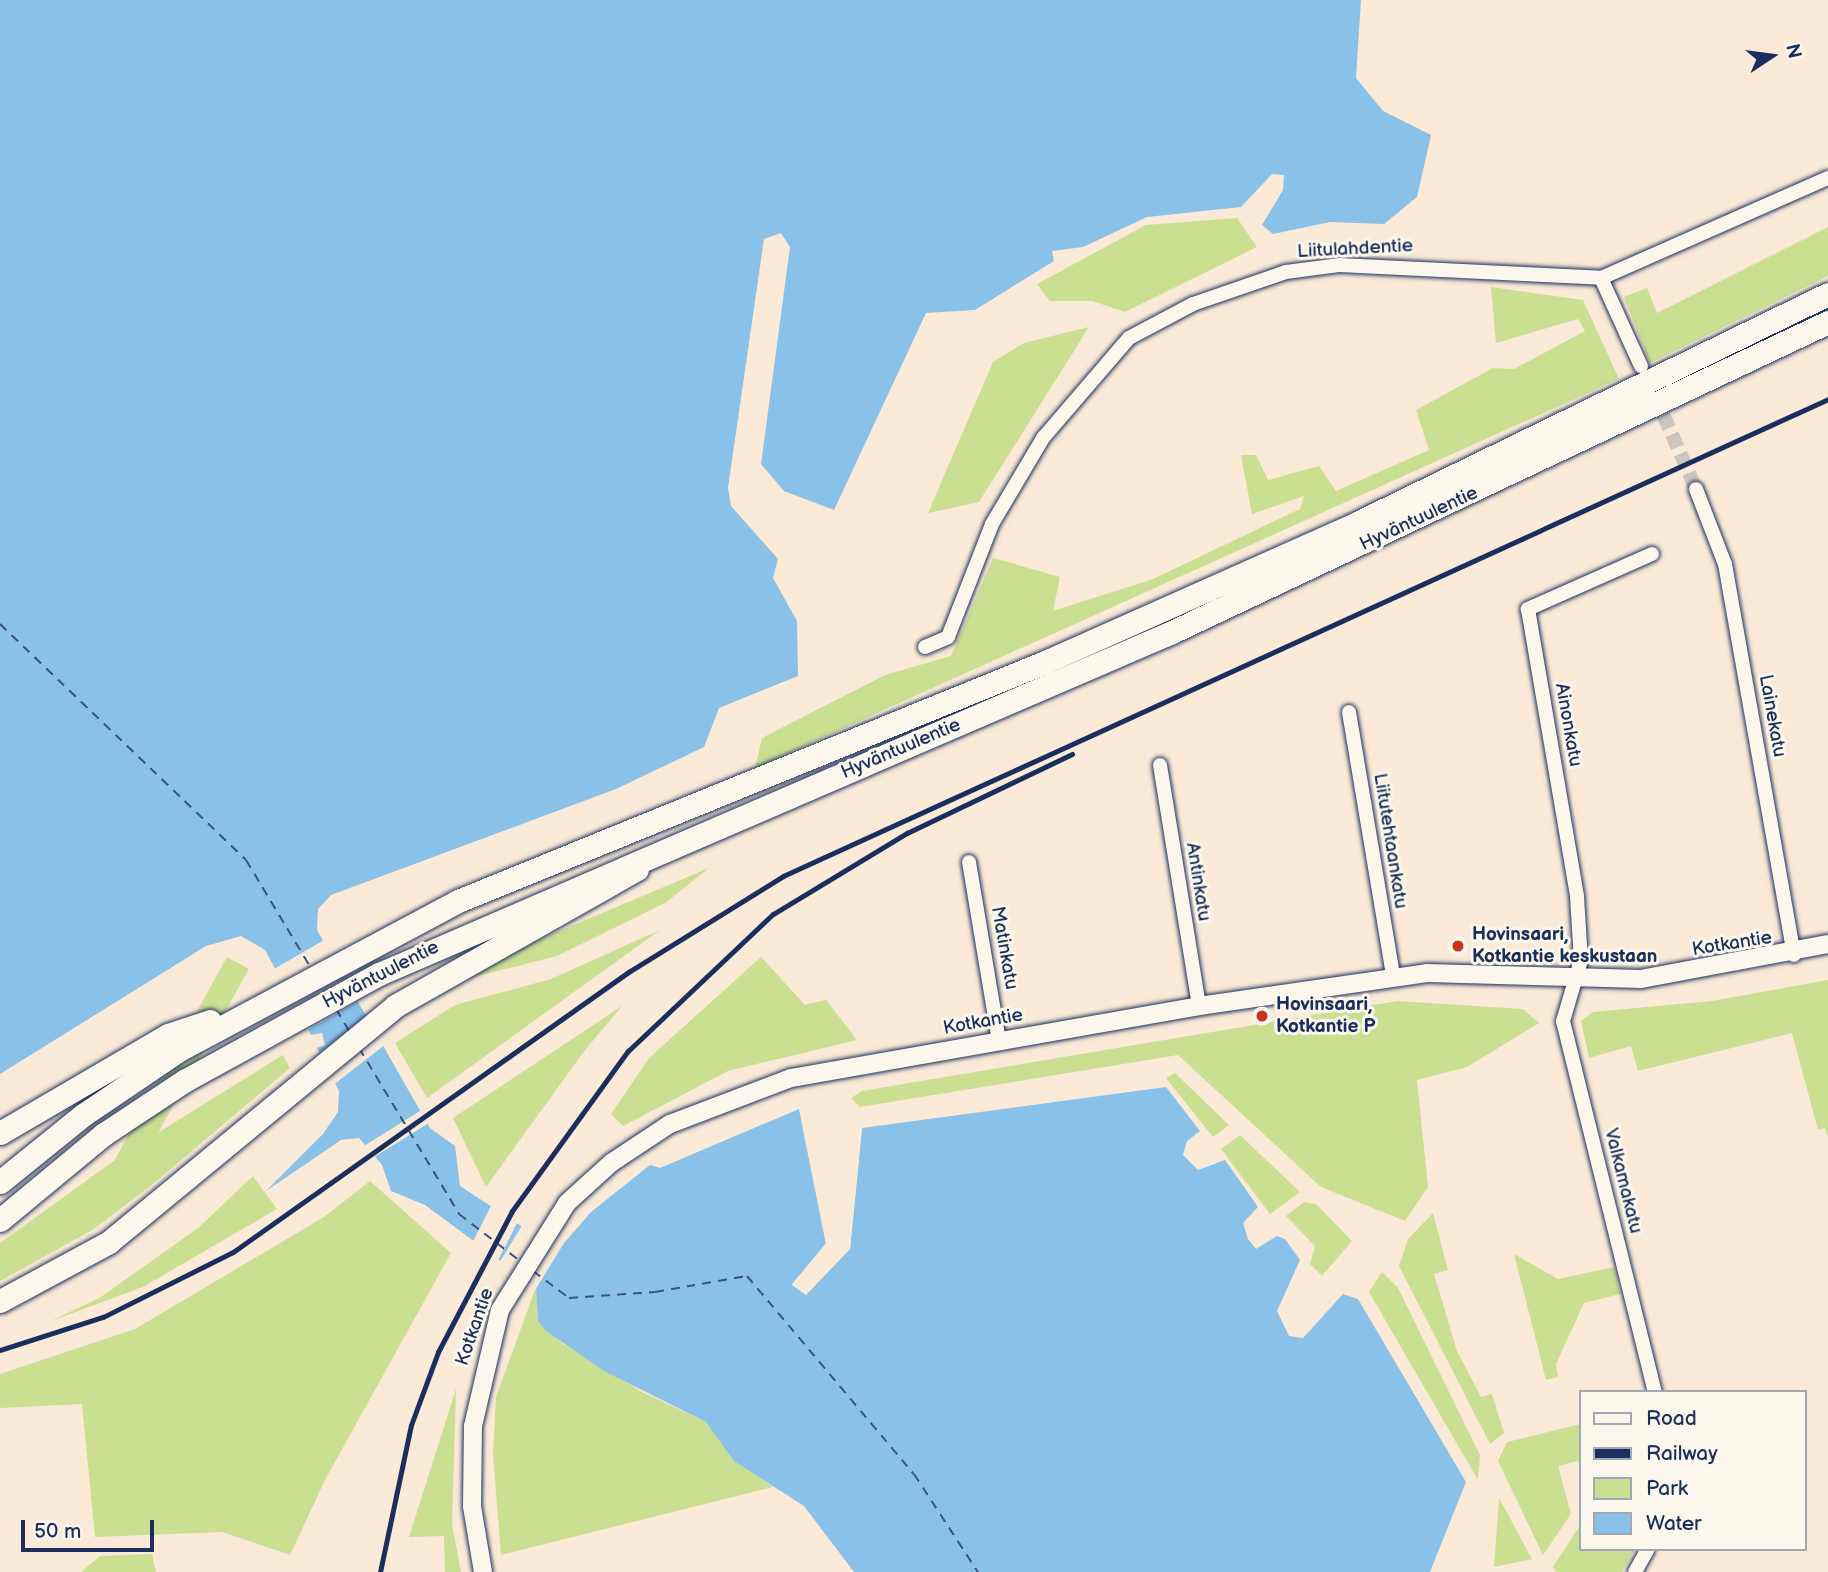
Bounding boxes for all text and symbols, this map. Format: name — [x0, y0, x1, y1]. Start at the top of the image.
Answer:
north arrow — [1737, 21, 1807, 91]
text: N — [1780, 42, 1806, 61]
street label: Liitulahdentie — [1297, 235, 1413, 263]
street label: Hyväntuulentie — [1356, 482, 1482, 556]
street label: Lainekatu — [1754, 673, 1790, 759]
street label: Ainonkatu — [1549, 681, 1587, 769]
street label: Hyväntuulentie — [838, 714, 964, 784]
street label: Liitutehtaankatu — [1368, 772, 1412, 910]
street label: Antinkatu — [1181, 841, 1215, 923]
street label: Matinkatu — [985, 905, 1023, 991]
place label: Hovinsaari, Kotkantie keskustaan — [1472, 924, 1657, 968]
street label: Kotkantie — [1690, 926, 1774, 962]
street label: Hyväntuulentie — [319, 936, 443, 1014]
marker: Hovinsaari, Kotkantie keskustaan — [1450, 938, 1466, 954]
place label: Hovinsaari, Kotkantie P — [1276, 994, 1375, 1038]
street label: Kotkantie — [941, 1004, 1025, 1040]
marker: Hovinsaari, Kotkantie P — [1254, 1008, 1270, 1024]
street label: Valkamakatu — [1599, 1126, 1647, 1236]
street label: Kotkantie — [451, 1285, 499, 1369]
legend — [1580, 1390, 1807, 1551]
text: Road — [1646, 1406, 1697, 1431]
text: Railway — [1646, 1441, 1718, 1466]
text: Park — [1646, 1476, 1688, 1501]
scale bar — [24, 1506, 158, 1550]
text: Water — [1646, 1511, 1702, 1536]
text: 50 m — [34, 1519, 81, 1544]

